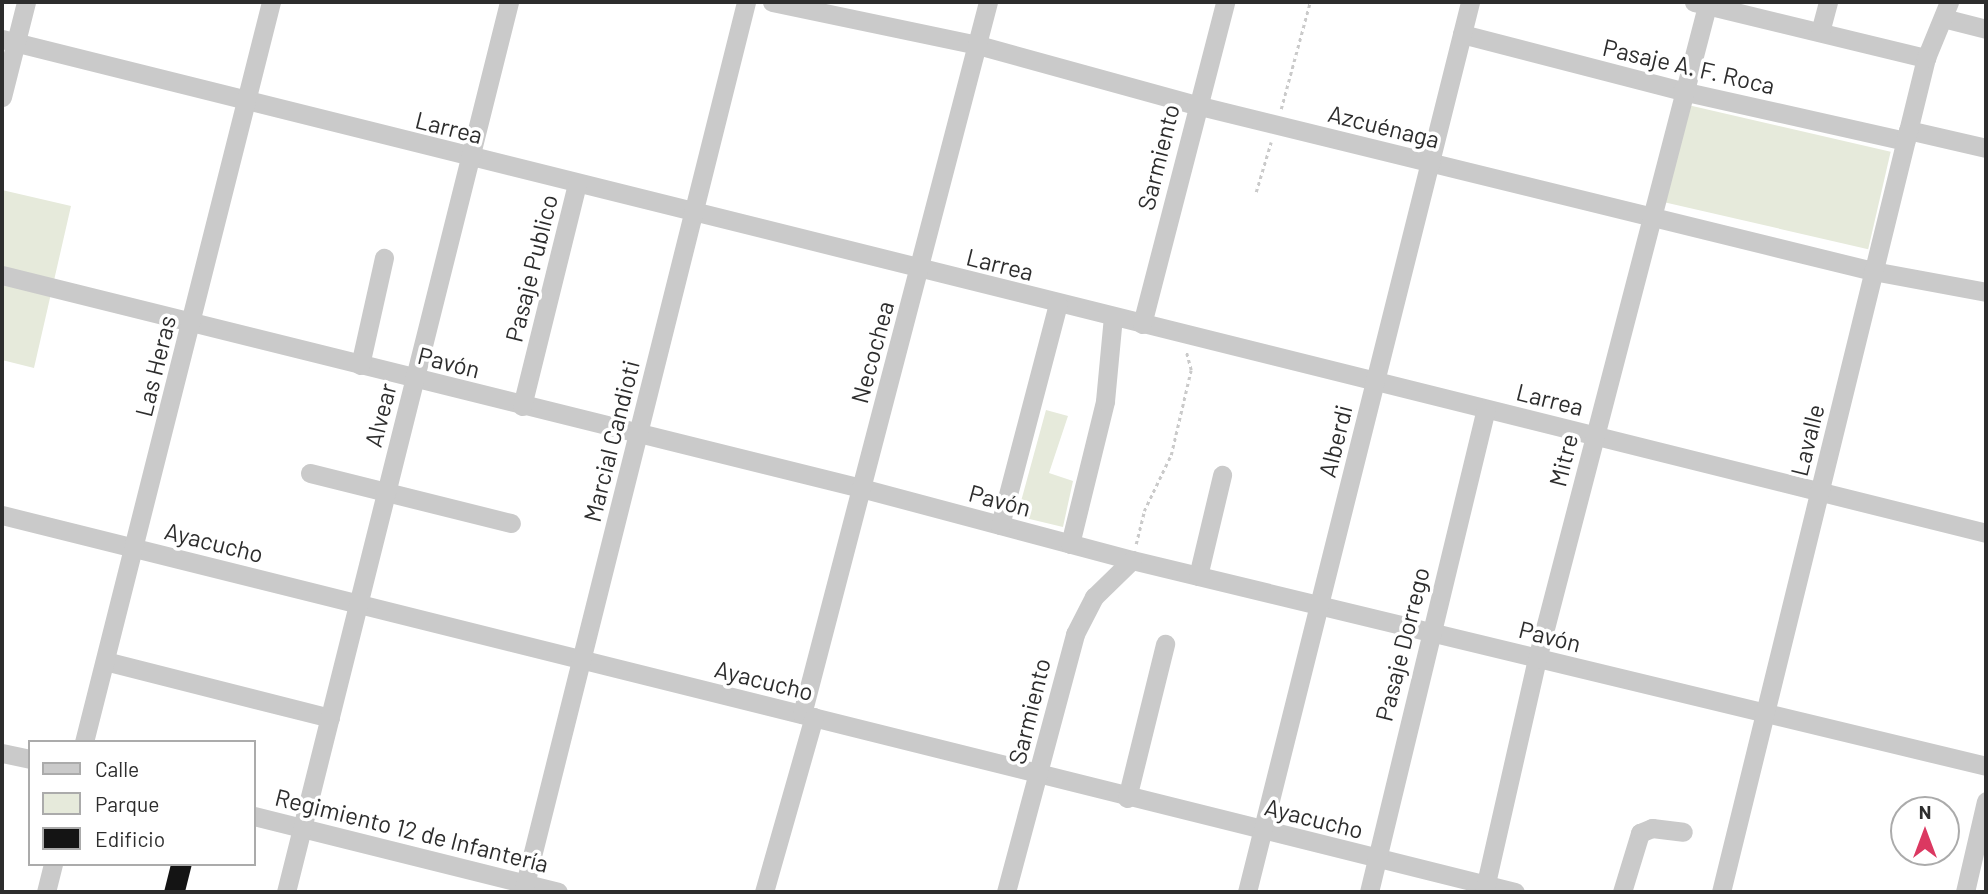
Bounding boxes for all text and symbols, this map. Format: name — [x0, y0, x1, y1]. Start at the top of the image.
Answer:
street label: Pasaje A. F. Roca — [1600, 32, 1778, 100]
street label: Azcuénaga — [1325, 98, 1443, 154]
street label: Sarmiento — [1131, 101, 1185, 213]
street label: Larrea — [412, 105, 486, 149]
street label: Pasaje Publico — [499, 191, 563, 345]
street label: Larrea — [963, 242, 1037, 286]
street label: Necochea — [845, 298, 899, 406]
street label: Las Heras — [129, 312, 181, 420]
street label: Pavón — [415, 340, 483, 384]
street label: Marcial Candioti — [577, 357, 645, 525]
street label: Larrea — [1513, 377, 1587, 421]
street label: Alvear — [358, 380, 402, 450]
street label: Lavalle — [1784, 401, 1830, 479]
street label: Alberdi — [1312, 402, 1358, 480]
street label: Mitre — [1543, 431, 1583, 489]
street label: Pavón — [966, 478, 1034, 522]
street label: Ayacucho — [162, 516, 266, 568]
street label: Pasaje Dorrego — [1369, 564, 1435, 724]
street label: Pavón — [1516, 614, 1584, 658]
street label: Ayacucho — [712, 654, 816, 706]
street label: Sarmiento — [1002, 655, 1056, 767]
legend — [28, 740, 256, 866]
text: Calle — [95, 756, 139, 781]
street label: Regimiento 12 de Infantería — [272, 782, 552, 878]
text: Parque — [95, 791, 160, 816]
street label: Ayacucho — [1262, 792, 1366, 844]
north arrow — [1890, 796, 1960, 866]
text: N — [1919, 800, 1931, 823]
text: Edificio — [95, 826, 165, 851]

